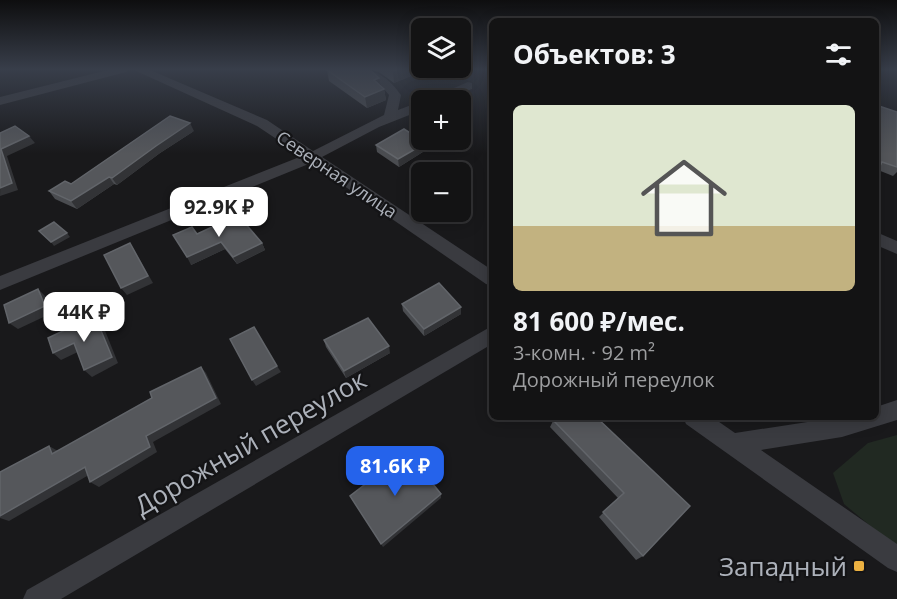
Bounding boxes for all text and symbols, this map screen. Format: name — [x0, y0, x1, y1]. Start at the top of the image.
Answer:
map controls — [411, 18, 471, 222]
button: layers — [411, 18, 471, 78]
text: Объектов: 3 — [513, 36, 676, 72]
icon: filters — [822, 38, 855, 71]
button: + — [411, 90, 471, 150]
street label: Северная улица — [272, 125, 402, 223]
icon: home — [630, 144, 738, 252]
button: − — [411, 162, 471, 222]
pin: 92.9K ₽ — [164, 187, 274, 238]
text: 92.9K ₽ — [184, 193, 254, 220]
pin: 44K ₽ — [42, 292, 126, 343]
text: 44K ₽ — [58, 298, 111, 325]
text: 81 600 ₽/мес. — [513, 303, 685, 339]
text: 3-комн. · 92 m² — [513, 339, 655, 366]
street label: Дорожный переулок — [128, 361, 373, 523]
text: Дорожный переулок — [513, 366, 715, 393]
pin: 81.6K ₽ — [340, 446, 450, 497]
text: 81.6K ₽ — [360, 452, 430, 479]
place label: Западный — [719, 548, 847, 584]
marker: Западный — [852, 559, 866, 573]

